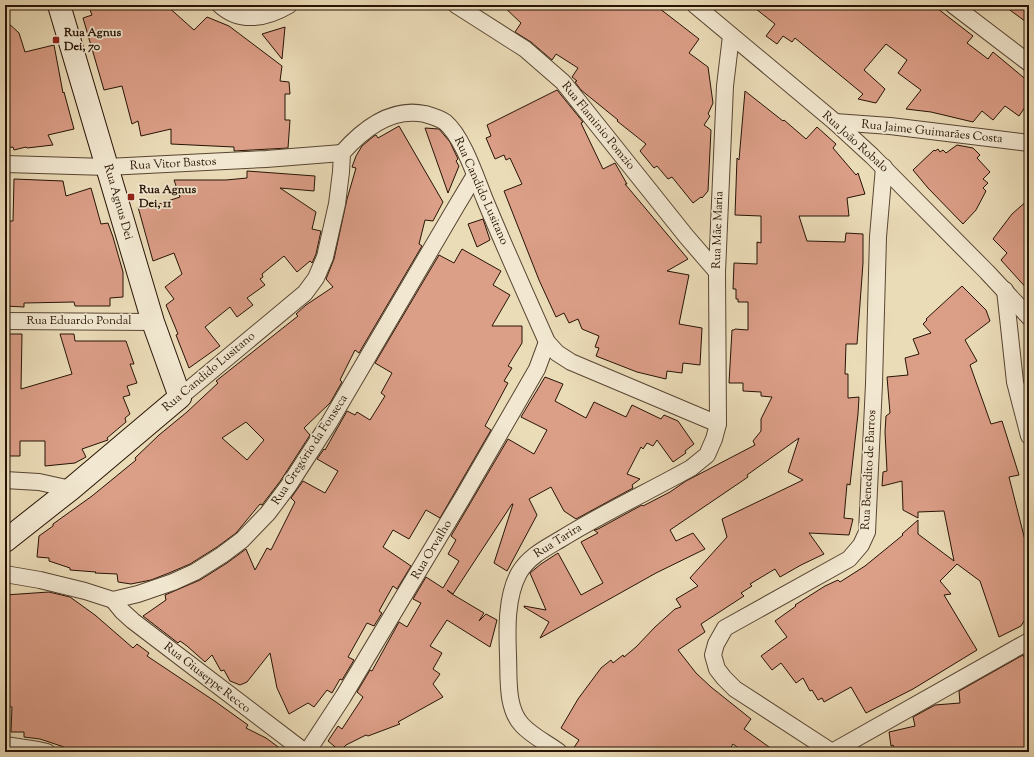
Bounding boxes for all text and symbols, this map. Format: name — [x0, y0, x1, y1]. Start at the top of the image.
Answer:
place label: Rua Agnus Dei, 70 — [63, 24, 122, 56]
marker: Rua Agnus Dei, 70 — [51, 35, 61, 45]
street label: Rua Flaminio Pomzio — [557, 78, 640, 174]
street label: Rua João Robalo — [818, 107, 893, 177]
street label: Rua Jaime Guimarães Costa — [860, 116, 1004, 148]
street label: Rua Candido Lusitano — [449, 134, 513, 248]
street label: Rua Vitor Bastos — [129, 153, 217, 175]
street label: Rua Agnus Dei — [99, 162, 138, 243]
place label: Rua Agnus Dei, 11 — [138, 181, 197, 213]
street label: Rua Mãe Maria — [708, 190, 728, 269]
marker: Rua Agnus Dei, 11 — [126, 192, 136, 202]
street label: Rua Eduardo Pondal — [26, 312, 132, 330]
street label: Rua Candido Lusitano — [159, 327, 260, 416]
street label: Rua Gregório da Fonseca — [267, 391, 353, 509]
street label: Rua Benedito de Barros — [857, 409, 881, 531]
street label: Rua Orvalho — [407, 516, 457, 583]
street label: Rua Tarira — [530, 519, 586, 563]
street label: Rua Giuseppe Recco — [160, 638, 255, 718]

